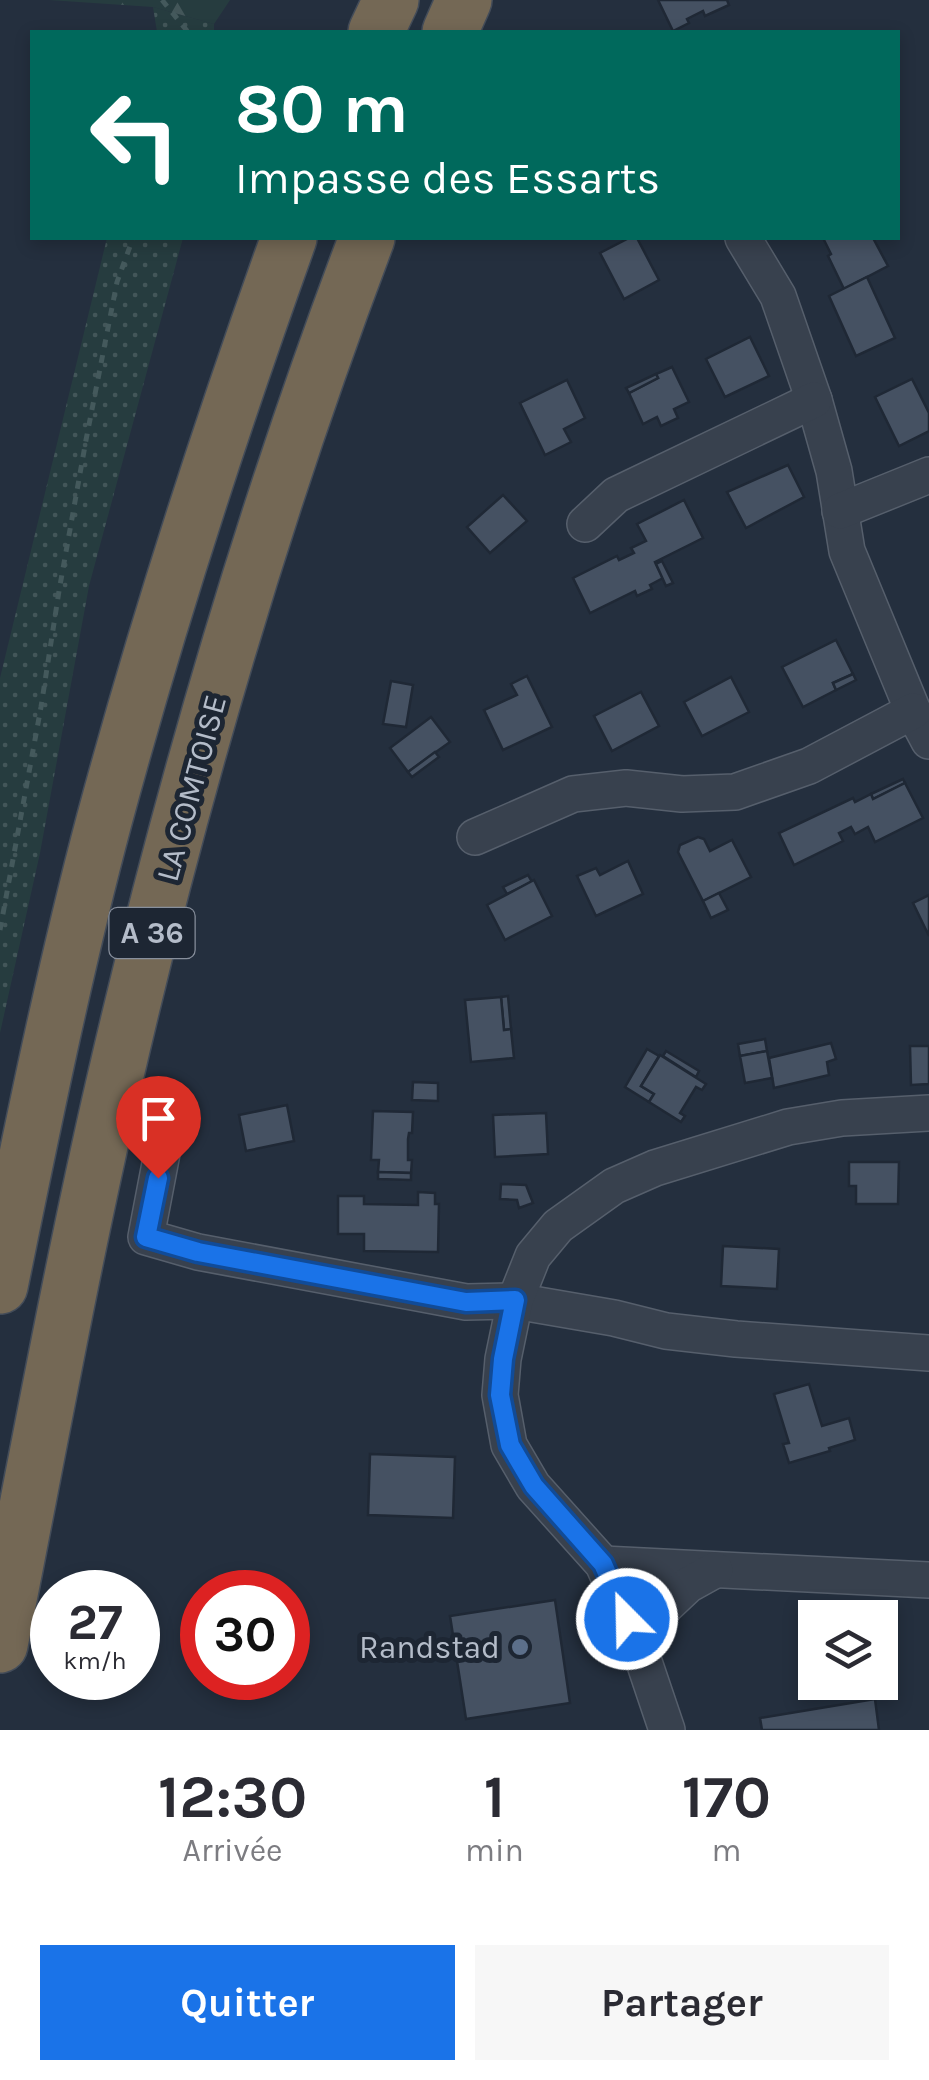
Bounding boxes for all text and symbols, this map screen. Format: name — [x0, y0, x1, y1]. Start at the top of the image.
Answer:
text: 80 m — [235, 68, 409, 150]
icon: left — [70, 70, 200, 200]
text: Impasse des Essarts — [235, 152, 660, 204]
street label: LA COMTOISE — [149, 691, 234, 885]
road number: A 36 — [110, 908, 194, 958]
pin — [116, 1076, 201, 1179]
icon: arrive — [131, 1091, 186, 1146]
position arrow — [575, 1567, 679, 1671]
speed limit sign: 30 — [180, 1570, 310, 1700]
text: 27 — [67, 1593, 123, 1652]
map controls — [798, 1600, 898, 1700]
button: layers — [798, 1600, 898, 1700]
place label: Randstad — [359, 1629, 500, 1666]
marker: Randstad — [509, 1636, 531, 1658]
text: km/h — [63, 1646, 127, 1675]
text: 12:30 — [158, 1762, 307, 1832]
text: 1 — [484, 1762, 505, 1832]
text: 170 — [682, 1762, 771, 1832]
text: Arrivée — [183, 1832, 283, 1869]
text: min — [465, 1832, 524, 1869]
text: m — [711, 1832, 741, 1869]
button: Quitter — [40, 1945, 455, 2060]
button: Partager — [475, 1945, 889, 2060]

